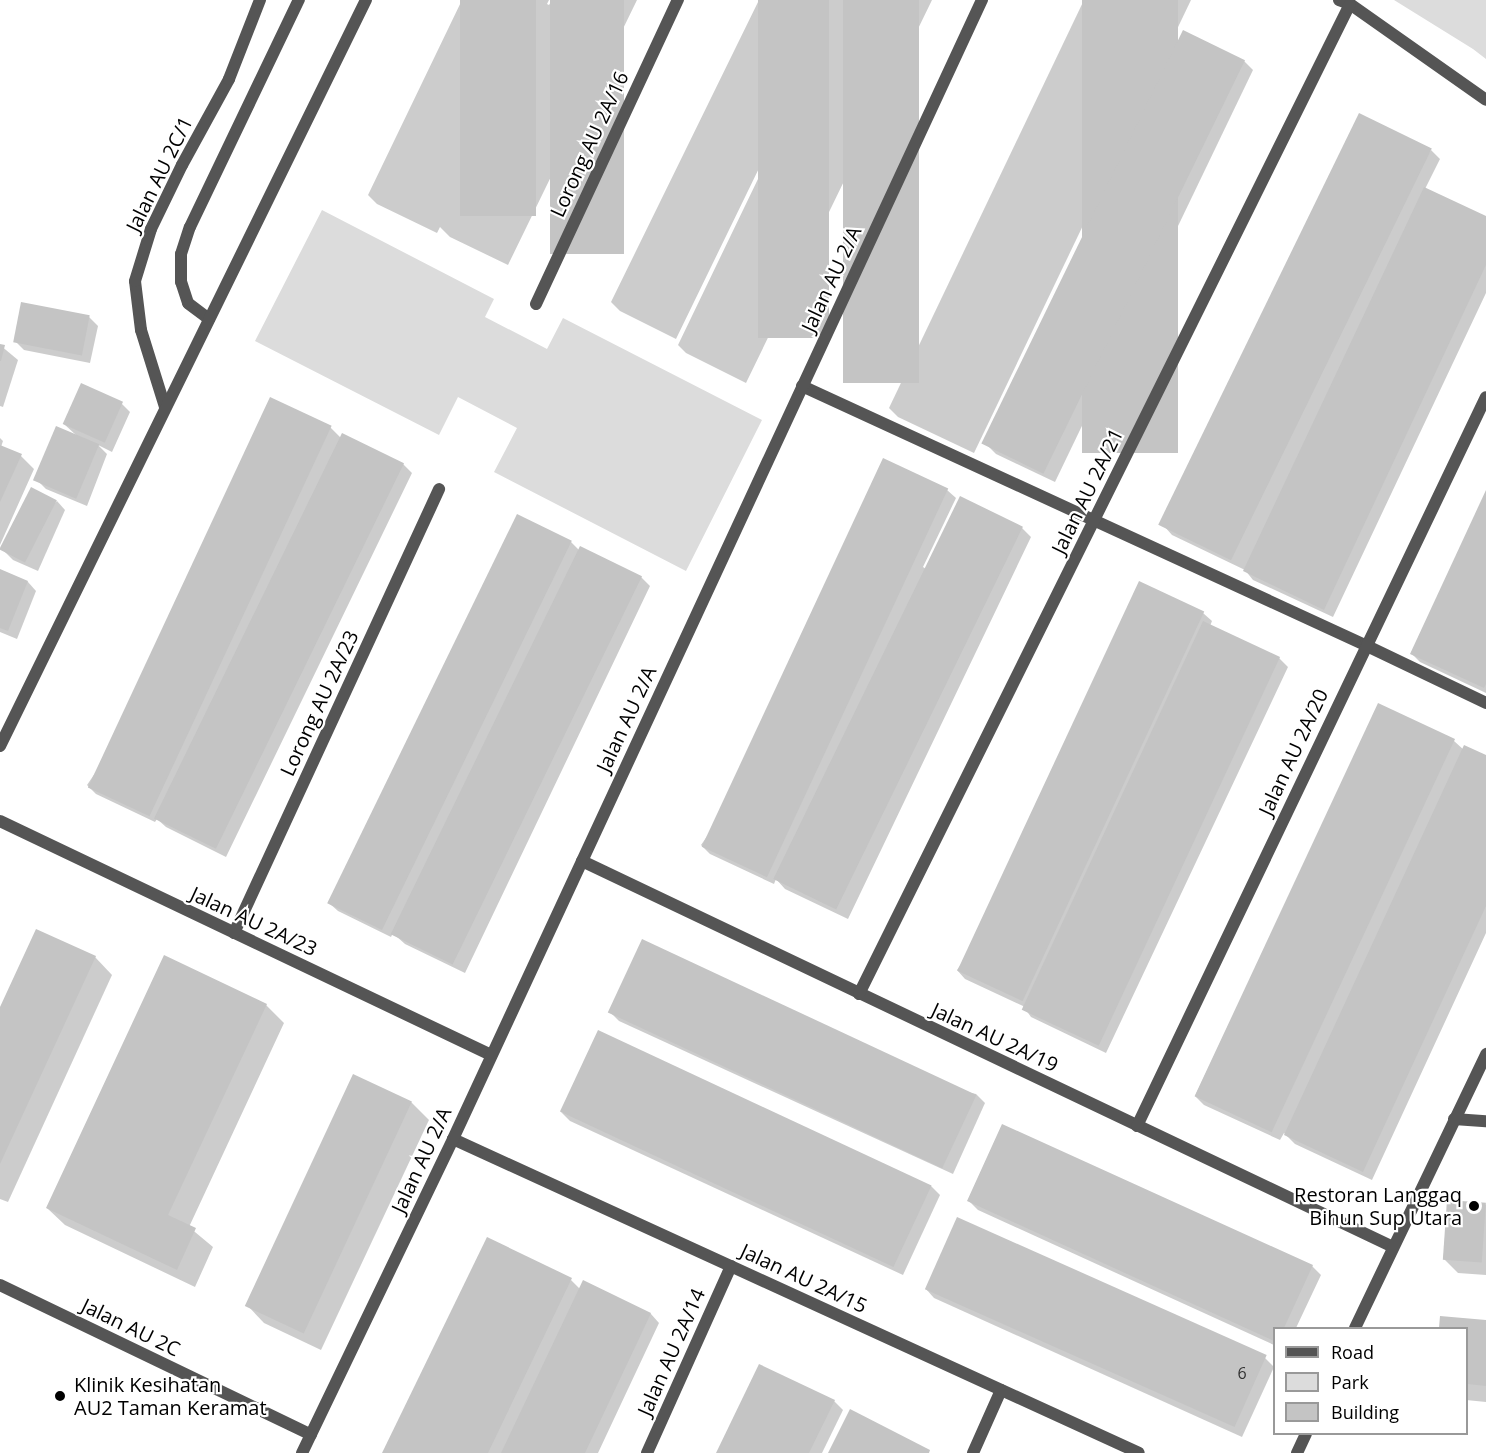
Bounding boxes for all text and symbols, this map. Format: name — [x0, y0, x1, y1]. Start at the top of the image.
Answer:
street label: Lorong AU 2A/16 — [545, 67, 633, 221]
street label: Jalan AU 2C/1 — [121, 112, 197, 236]
street label: Jalan AU 2/A — [796, 222, 866, 336]
street label: Jalan AU 2A/21 — [1046, 424, 1128, 558]
street label: Lorong AU 2A/23 — [275, 626, 363, 780]
street label: Jalan AU 2/A — [591, 662, 661, 776]
street label: Jalan AU 2A/20 — [1253, 685, 1333, 819]
street label: Jalan AU 2A/23 — [187, 881, 321, 961]
street label: Jalan AU 2A/19 — [928, 997, 1062, 1077]
street label: Jalan AU 2/A — [386, 1103, 456, 1217]
place label: Restoran Langgaq Bihun Sup Utara — [1294, 1182, 1462, 1229]
marker: Restoran Langgaq Bihun Sup Utara — [1467, 1199, 1481, 1213]
street label: Jalan AU 2A/15 — [737, 1238, 871, 1318]
street label: Jalan AU 2A/14 — [632, 1285, 710, 1419]
street label: Jalan AU 2C — [78, 1293, 184, 1361]
legend — [1273, 1327, 1468, 1435]
text: Road — [1331, 1340, 1374, 1364]
house number: 6 — [1237, 1363, 1247, 1383]
text: Park — [1331, 1370, 1369, 1394]
place label: Klinik Kesihatan AU2 Taman Keramat — [74, 1372, 267, 1419]
marker: Klinik Kesihatan AU2 Taman Keramat — [51, 1387, 69, 1405]
text: Building — [1331, 1400, 1399, 1424]

